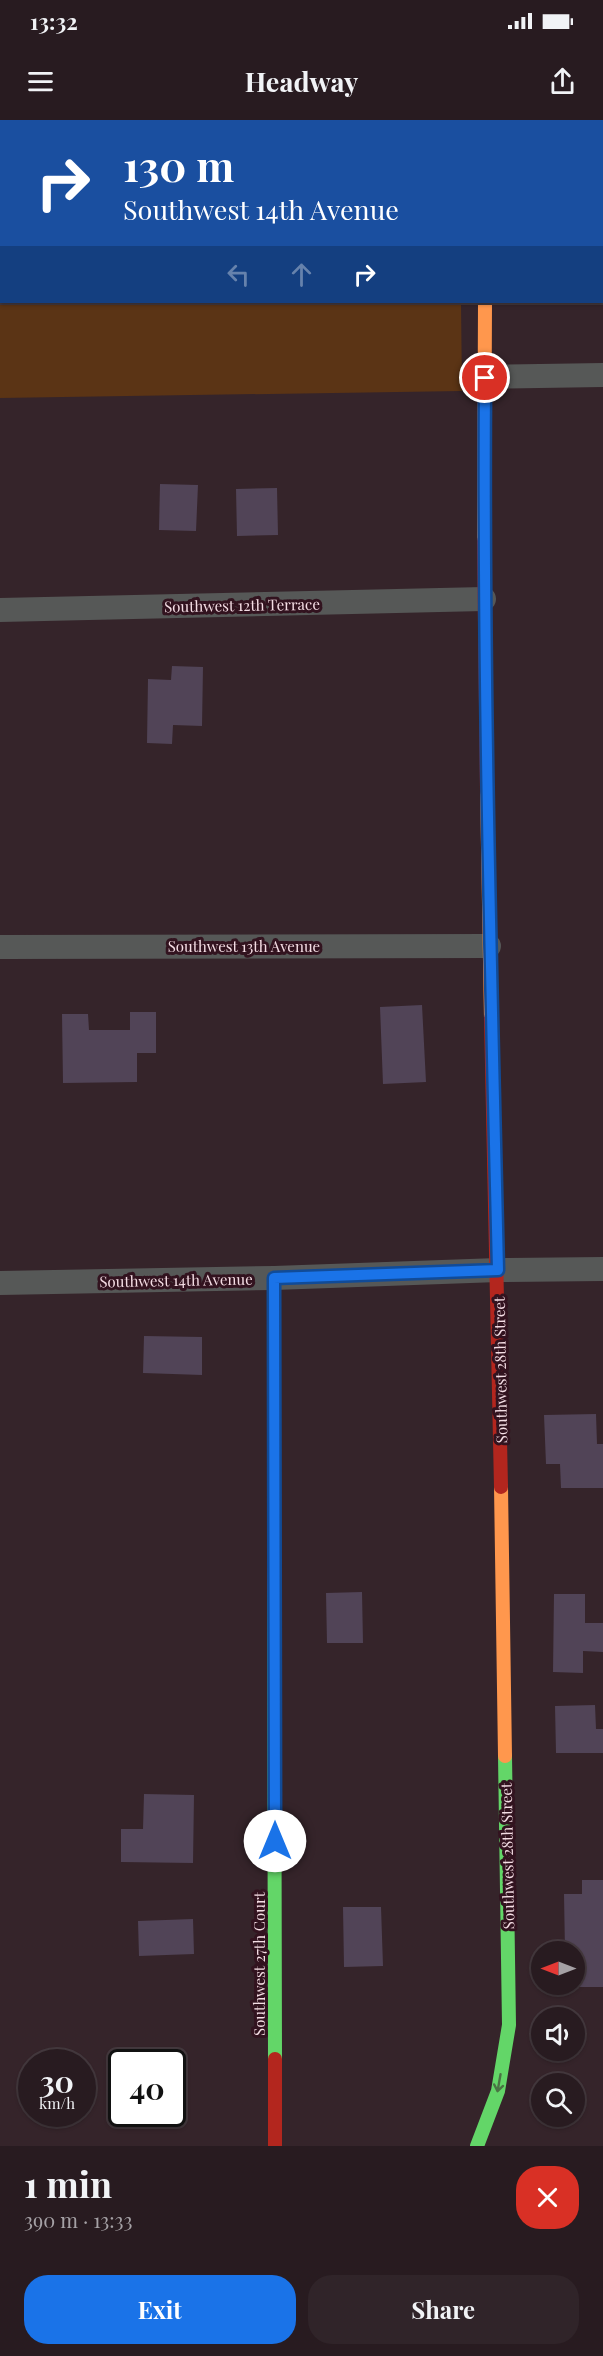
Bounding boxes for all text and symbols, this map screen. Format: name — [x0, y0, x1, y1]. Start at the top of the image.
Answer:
text: 13:32 — [30, 6, 78, 36]
text: Headway — [245, 63, 358, 99]
icon: menu — [24, 65, 57, 98]
icon: share — [546, 65, 579, 98]
text: 130 m — [123, 137, 234, 193]
icon: right — [24, 144, 102, 222]
text: Southwest 14th Avenue — [123, 191, 399, 227]
icon: left — [222, 258, 255, 291]
icon: ahead — [285, 258, 318, 291]
icon: right — [348, 258, 381, 291]
pin — [459, 352, 510, 403]
icon: arrive — [468, 361, 501, 394]
street label: Southwest 12th Terrace — [164, 594, 320, 616]
street label: Southwest 13th Avenue — [168, 936, 320, 956]
street label: Southwest 14th Avenue — [99, 1269, 253, 1291]
street label: Southwest 28th Street — [489, 1296, 511, 1443]
street label: Southwest 28th Street — [496, 1782, 518, 1929]
position arrow — [243, 1809, 307, 1873]
street label: Southwest 27th Court — [249, 1891, 269, 2036]
north arrow — [531, 1941, 585, 1995]
map controls — [531, 1941, 585, 2127]
button: sound — [531, 2007, 585, 2061]
speed limit sign: 40 — [108, 2049, 186, 2127]
text: 30 — [40, 2061, 74, 2101]
one-way arrow — [494, 2073, 505, 2092]
button: search — [531, 2073, 585, 2127]
text: km/h — [39, 2093, 75, 2113]
text: 1 min — [24, 2159, 112, 2207]
button: close — [516, 2166, 579, 2229]
text: 390 m · 13:33 — [24, 2206, 133, 2233]
button: Exit — [24, 2275, 296, 2344]
button: Share — [308, 2275, 579, 2344]

